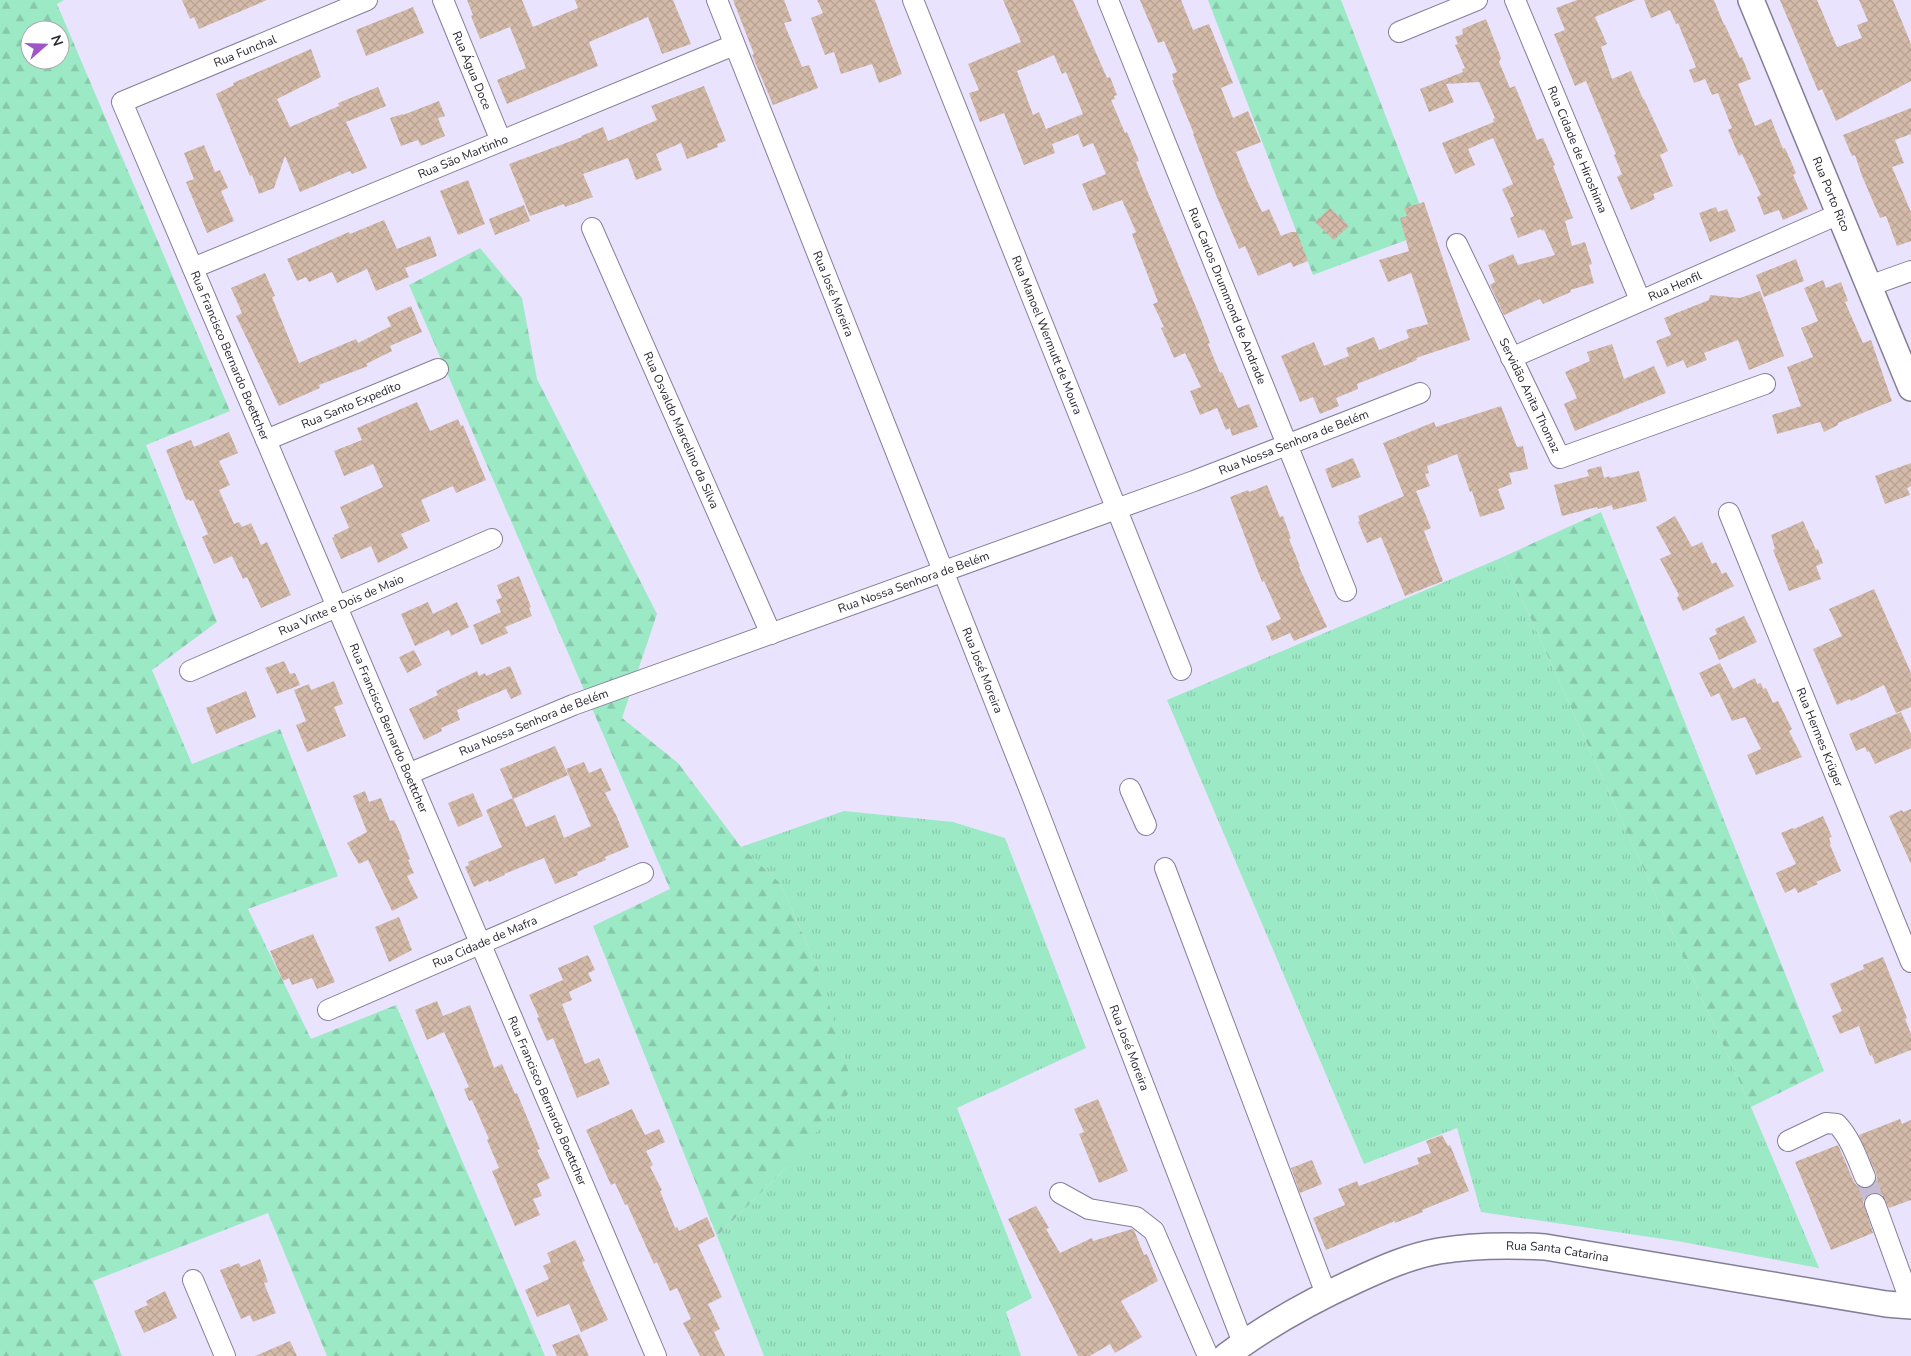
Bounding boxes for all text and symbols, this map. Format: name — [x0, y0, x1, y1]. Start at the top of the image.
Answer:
north arrow — [20, 20, 70, 70]
street label: Rua Água Doce — [449, 29, 495, 112]
street label: Rua Funchal — [211, 31, 279, 71]
text: N — [46, 33, 67, 49]
street label: Rua Cidade de Hiroshima — [1544, 84, 1611, 216]
street label: Rua São Martinho — [415, 131, 511, 182]
street label: Rua Porto Rico — [1808, 154, 1854, 234]
street label: Rua Carlos Drummond de Andrade — [1184, 205, 1270, 387]
street label: Rua José Moreira — [809, 249, 858, 339]
street label: Rua Manoel Wermutt de Moura — [1008, 253, 1086, 417]
street label: Rua Henfil — [1646, 267, 1705, 305]
street label: Rua Francisco Bernardo Boettcher — [187, 268, 273, 444]
street label: Servidão Anita Thomaz — [1495, 335, 1564, 456]
street label: Rua Osvaldo Marcelino da Silva — [640, 349, 723, 511]
street label: Rua Santo Expedito — [299, 377, 403, 433]
street label: Rua Nossa Senhora de Belém — [1216, 406, 1371, 479]
street label: Rua Nossa Senhora de Belém — [836, 547, 992, 617]
street label: Rua Vinte e Dois de Maio — [276, 570, 407, 639]
street label: Rua José Moreira — [958, 625, 1007, 716]
street label: Rua Francisco Bernardo Boettcher — [345, 641, 432, 816]
street label: Rua Nossa Senhora de Belém — [457, 685, 611, 760]
street label: Rua Hermes Krüger — [1793, 685, 1847, 790]
street label: Rua Cidade de Mafra — [430, 912, 540, 972]
street label: Rua José Moreira — [1105, 1002, 1153, 1093]
street label: Rua Francisco Bernardo Boettcher — [504, 1013, 591, 1189]
street label: Rua Santa Catarina — [1506, 1238, 1610, 1266]

